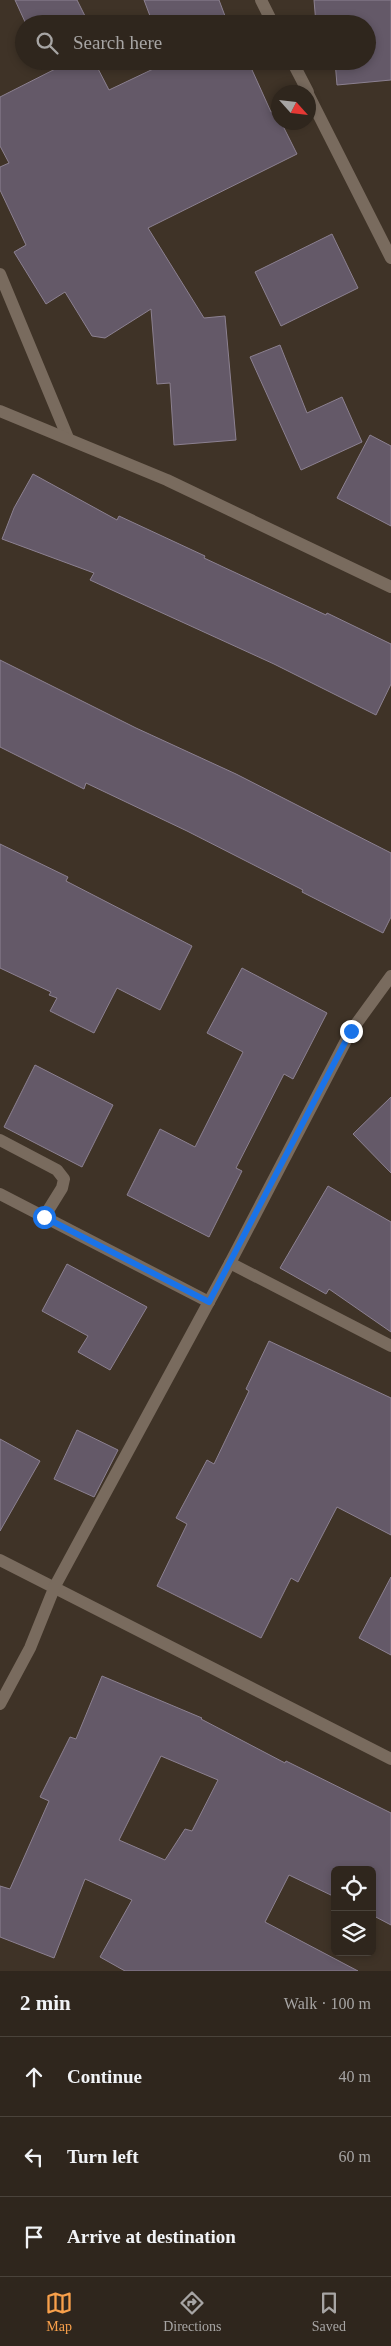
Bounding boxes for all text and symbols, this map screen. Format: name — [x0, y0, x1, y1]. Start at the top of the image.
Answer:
search box — [15, 15, 376, 70]
icon: search — [33, 29, 61, 57]
text: Search here — [73, 32, 162, 53]
north arrow — [271, 85, 316, 130]
route end — [340, 1020, 363, 1043]
route start — [33, 1206, 56, 1229]
map controls — [331, 1866, 376, 1956]
button: locate — [331, 1866, 376, 1911]
button: layers — [331, 1911, 376, 1956]
text: 2 min — [20, 1991, 71, 2015]
text: Walk · 100 m — [284, 1995, 371, 2012]
icon: ahead — [20, 2063, 48, 2091]
text: Continue — [67, 2066, 142, 2087]
text: 40 m — [339, 2068, 371, 2085]
icon: left — [20, 2143, 48, 2171]
text: Turn left — [67, 2146, 139, 2167]
text: 60 m — [339, 2148, 371, 2165]
icon: arrive — [20, 2223, 48, 2251]
text: Arrive at destination — [67, 2226, 236, 2247]
tab: Map — [45, 2289, 73, 2335]
tab: Directions — [163, 2289, 222, 2335]
tab: Saved — [312, 2289, 346, 2335]

